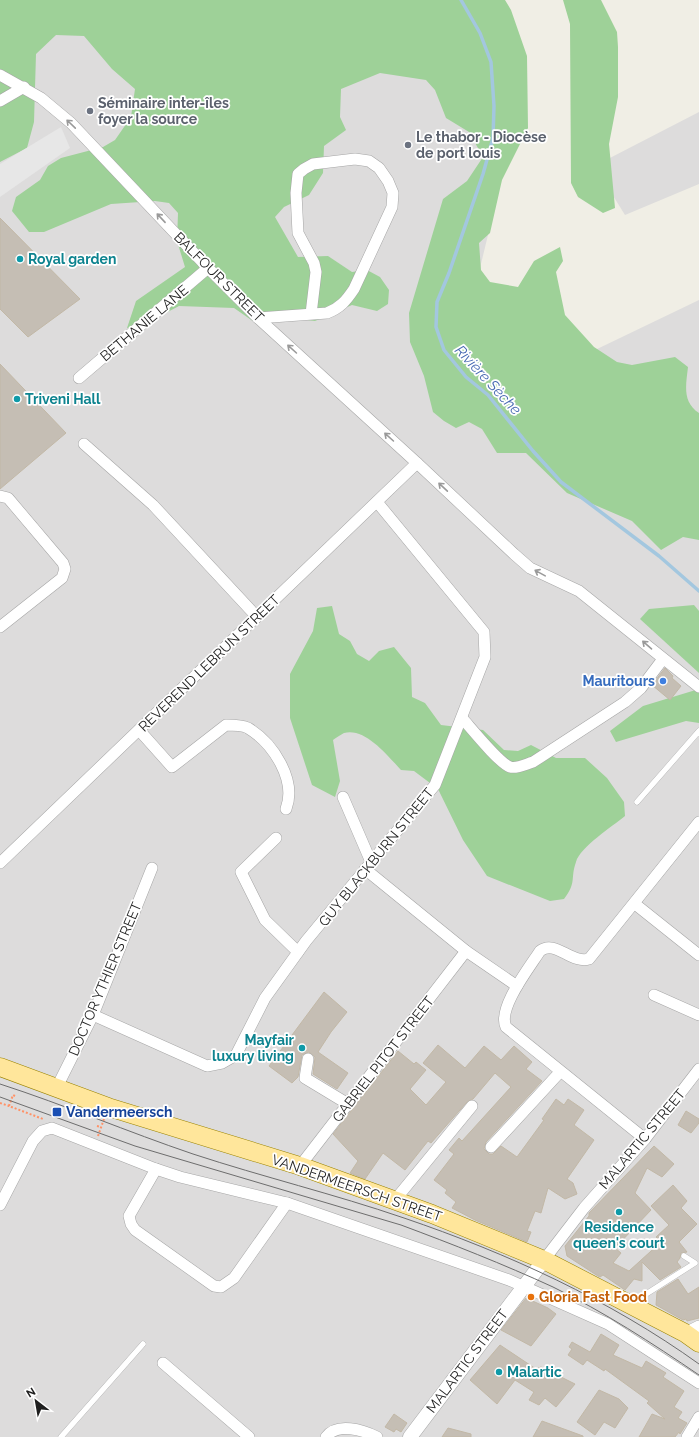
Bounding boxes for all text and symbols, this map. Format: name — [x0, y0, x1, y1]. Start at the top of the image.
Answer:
place label: Séminaire inter-îles foyer la source — [98, 95, 229, 127]
marker: Séminaire inter-îles foyer la source — [85, 106, 95, 116]
one-way arrow — [66, 119, 76, 129]
place label: Le thabor - Diocèse de port louis — [416, 129, 547, 161]
marker: Le thabor - Diocèse de port louis — [403, 140, 413, 150]
one-way arrow — [156, 213, 166, 223]
street label: BALFOUR STREET — [171, 229, 268, 326]
place label: Royal garden — [28, 251, 116, 267]
marker: Royal garden — [15, 254, 25, 264]
street label: BETHANIE LANE — [97, 282, 191, 364]
water label: Rivière Sèche — [451, 341, 525, 419]
one-way arrow — [287, 345, 298, 354]
place label: Triveni Hall — [25, 391, 101, 407]
marker: Triveni Hall — [12, 394, 22, 404]
one-way arrow — [383, 432, 394, 441]
one-way arrow — [438, 482, 448, 492]
one-way arrow — [534, 569, 546, 576]
street label: REVEREND LEBRUN STREET — [135, 591, 283, 735]
one-way arrow — [642, 641, 652, 650]
place label: Mauritours — [583, 673, 655, 689]
marker: Mauritours — [658, 676, 668, 686]
street label: GUY BLACKBURN STREET — [315, 784, 437, 929]
street label: DOCTOR YTHIER STREET — [65, 899, 145, 1058]
street label: GABRIEL PITOT STREET — [329, 993, 437, 1125]
place label: Mayfair luxury living — [212, 1032, 295, 1064]
marker: Mayfair luxury living — [297, 1043, 307, 1053]
street label: MALARTIC STREET — [596, 1085, 689, 1192]
place label: Vandermeersch — [66, 1104, 172, 1120]
marker: Vandermeersch — [51, 1106, 63, 1118]
street label: VANDERMEERSCH STREET — [270, 1151, 445, 1225]
marker: Residence queen's court — [614, 1207, 624, 1217]
place label: Residence queen's court — [573, 1219, 666, 1251]
place label: Gloria Fast Food — [539, 1289, 647, 1305]
marker: Gloria Fast Food — [526, 1292, 536, 1302]
street label: MALARTIC STREET — [423, 1306, 511, 1416]
place label: Malartic — [507, 1364, 562, 1380]
marker: Malartic — [494, 1367, 504, 1377]
north arrow — [16, 1381, 56, 1421]
text: N — [24, 1385, 38, 1401]

